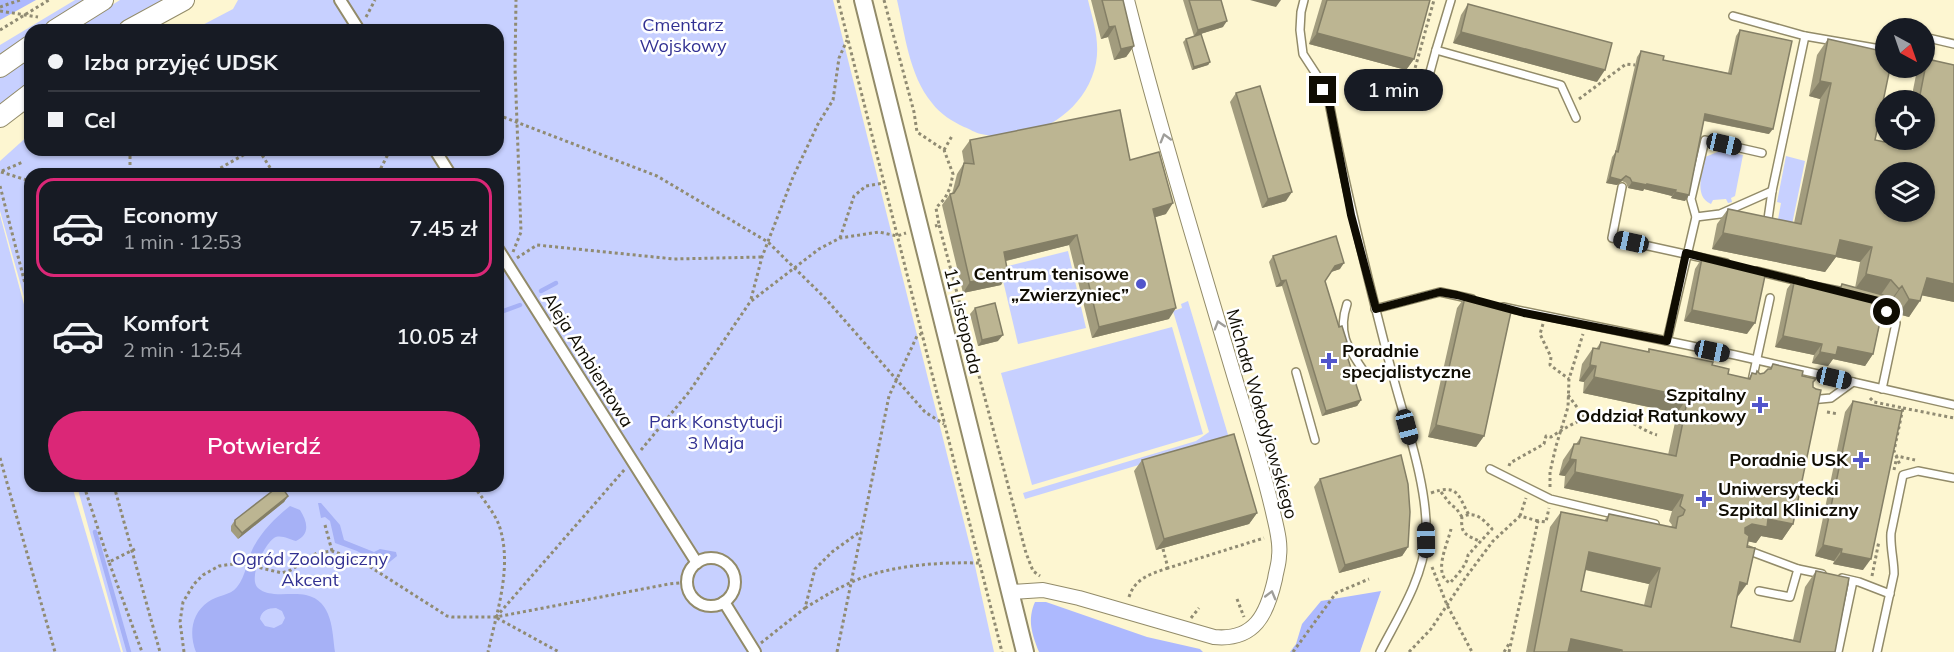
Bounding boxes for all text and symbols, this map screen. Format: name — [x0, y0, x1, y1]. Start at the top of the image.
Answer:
park label: Cmentarz Wojskowy — [639, 13, 727, 57]
north arrow — [1875, 18, 1935, 78]
map controls — [1875, 18, 1935, 222]
text: Izba przyjęć UDSK — [84, 48, 278, 76]
callout: 1 min — [1344, 69, 1443, 111]
route end — [1309, 76, 1336, 103]
text: 1 min — [1368, 77, 1419, 102]
button: locate — [1875, 90, 1935, 150]
text: Cel — [84, 106, 116, 134]
car — [1704, 131, 1744, 157]
one-way arrow — [1160, 133, 1172, 144]
button: layers — [1875, 162, 1935, 222]
icon: car — [51, 201, 105, 255]
text: Economy — [123, 201, 218, 229]
text: 7.45 zł — [409, 214, 477, 242]
text: 1 min · 12:53 — [123, 229, 242, 254]
car — [1612, 229, 1650, 255]
place label: Centrum tenisowe „Zwierzyniec” — [974, 262, 1129, 306]
street label: 11 Listopada — [939, 265, 988, 377]
marker: Centrum tenisowe „Zwierzyniec” — [1134, 277, 1148, 291]
street label: Aleja Ambientowa — [538, 288, 639, 431]
route start — [1873, 298, 1900, 325]
street label: Michała Wołodyjowskiego — [1221, 306, 1303, 521]
icon: car — [51, 309, 105, 363]
text: Komfort — [123, 309, 209, 337]
one-way arrow — [1214, 320, 1226, 331]
text: 10.05 zł — [396, 322, 477, 350]
text: 2 min · 12:54 — [123, 337, 242, 362]
car — [1693, 338, 1731, 364]
place label: Poradnie specjalistyczne — [1342, 339, 1471, 383]
marker: Poradnie specjalistyczne — [1320, 352, 1338, 370]
car — [1814, 365, 1854, 391]
place label: Szpitalny Oddział Ratunkowy — [1576, 383, 1746, 427]
marker: Szpitalny Oddział Ratunkowy — [1751, 396, 1769, 414]
car — [1394, 407, 1420, 447]
park label: Park Konstytucji 3 Maja — [649, 410, 783, 454]
button: Potwierdź — [48, 411, 480, 480]
place label: Poradnie USK — [1729, 448, 1849, 471]
marker: Poradnie USK — [1852, 451, 1870, 469]
place label: Uniwersytecki Szpital Kliniczny — [1718, 477, 1859, 521]
marker: Uniwersytecki Szpital Kliniczny — [1695, 490, 1713, 508]
car — [1417, 522, 1435, 558]
park label: Ogród Zoologiczny Akcent — [232, 547, 388, 591]
one-way arrow — [1263, 590, 1276, 600]

